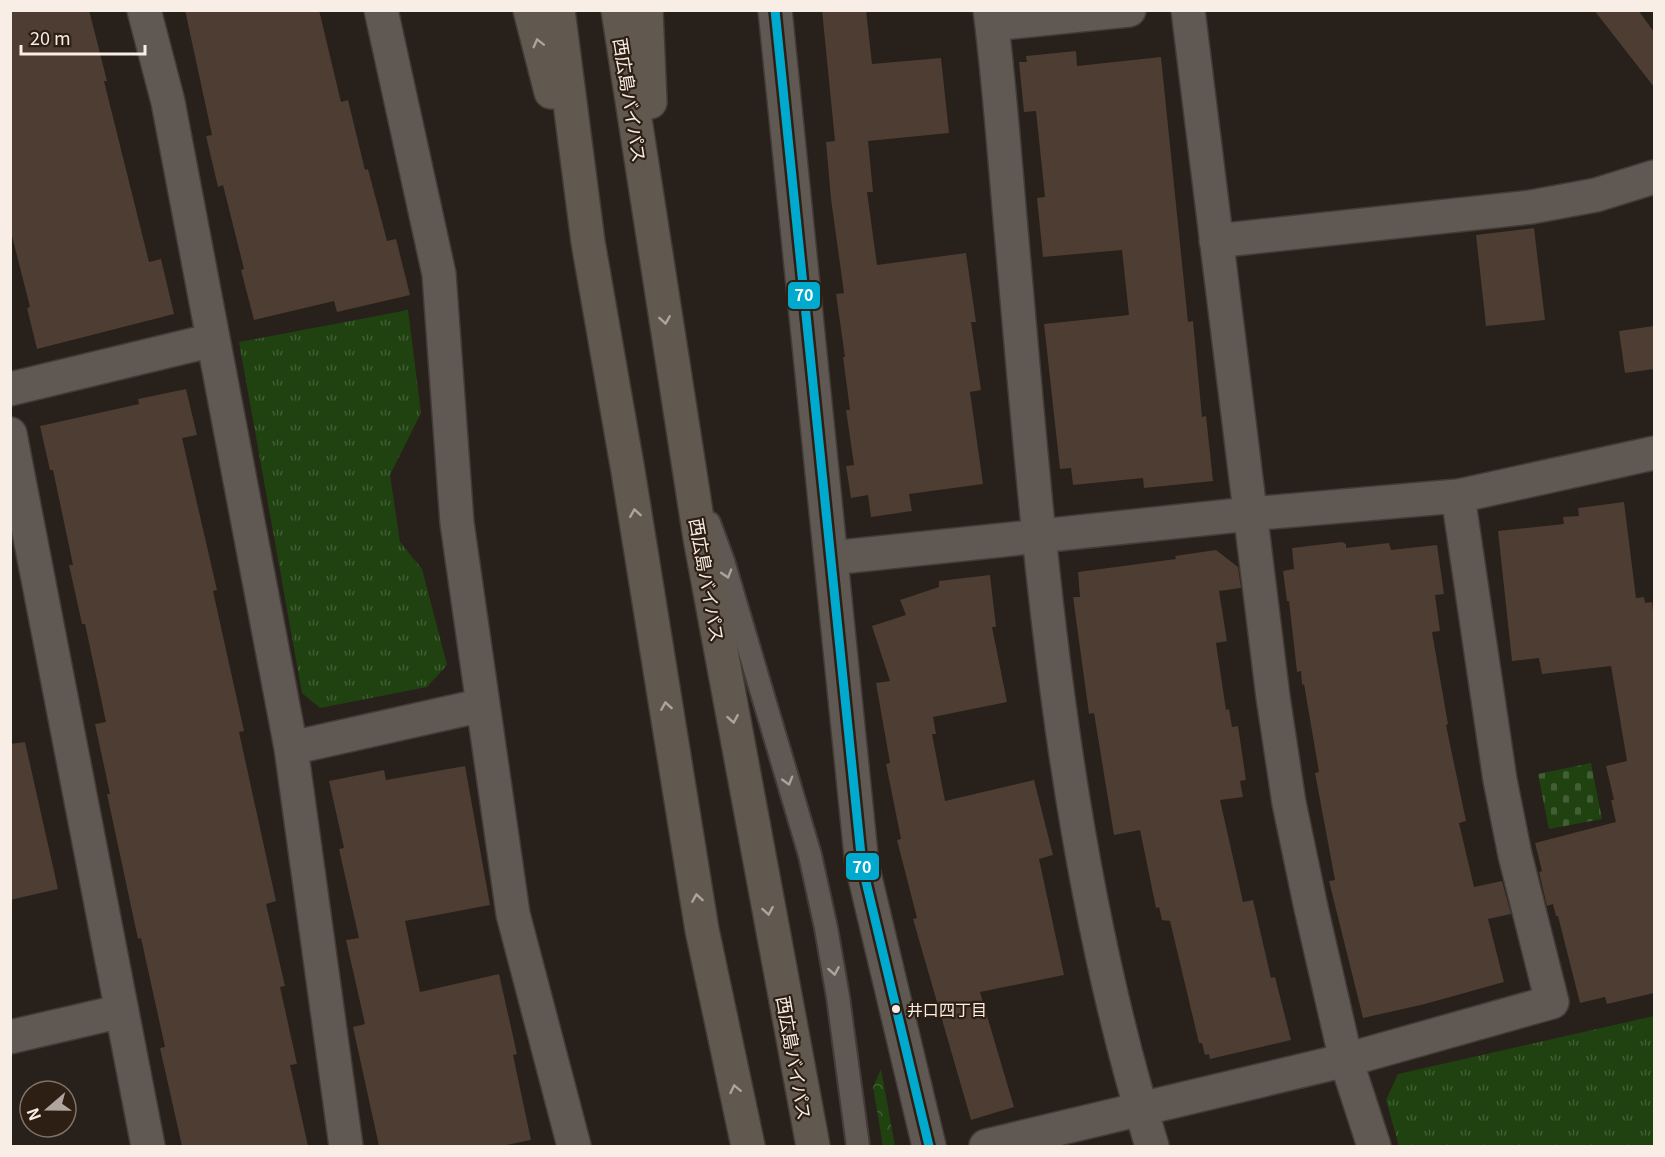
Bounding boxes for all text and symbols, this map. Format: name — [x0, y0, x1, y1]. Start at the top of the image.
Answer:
scale bar — [21, 18, 146, 56]
text: 20 m — [30, 24, 71, 50]
street label: 西広島バイパス — [608, 36, 654, 164]
one-way arrow — [533, 38, 546, 48]
line badge: 70 — [787, 281, 821, 310]
text: 70 — [795, 282, 813, 306]
one-way arrow — [658, 315, 671, 325]
one-way arrow — [629, 509, 641, 518]
street label: 西広島バイパス — [684, 516, 732, 644]
one-way arrow — [720, 568, 732, 579]
one-way arrow — [660, 701, 672, 710]
one-way arrow — [726, 714, 739, 724]
one-way arrow — [781, 776, 794, 786]
line badge: 70 — [845, 852, 880, 881]
text: 70 — [853, 854, 871, 878]
one-way arrow — [691, 894, 703, 903]
one-way arrow — [761, 906, 774, 916]
one-way arrow — [827, 966, 839, 975]
street label: 西広島バイパス — [771, 994, 819, 1122]
place label: 井口四丁目 — [907, 997, 987, 1021]
marker: 井口四丁目 — [890, 1003, 902, 1015]
north arrow — [18, 1079, 78, 1139]
one-way arrow — [730, 1085, 743, 1095]
text: N — [20, 1105, 46, 1124]

